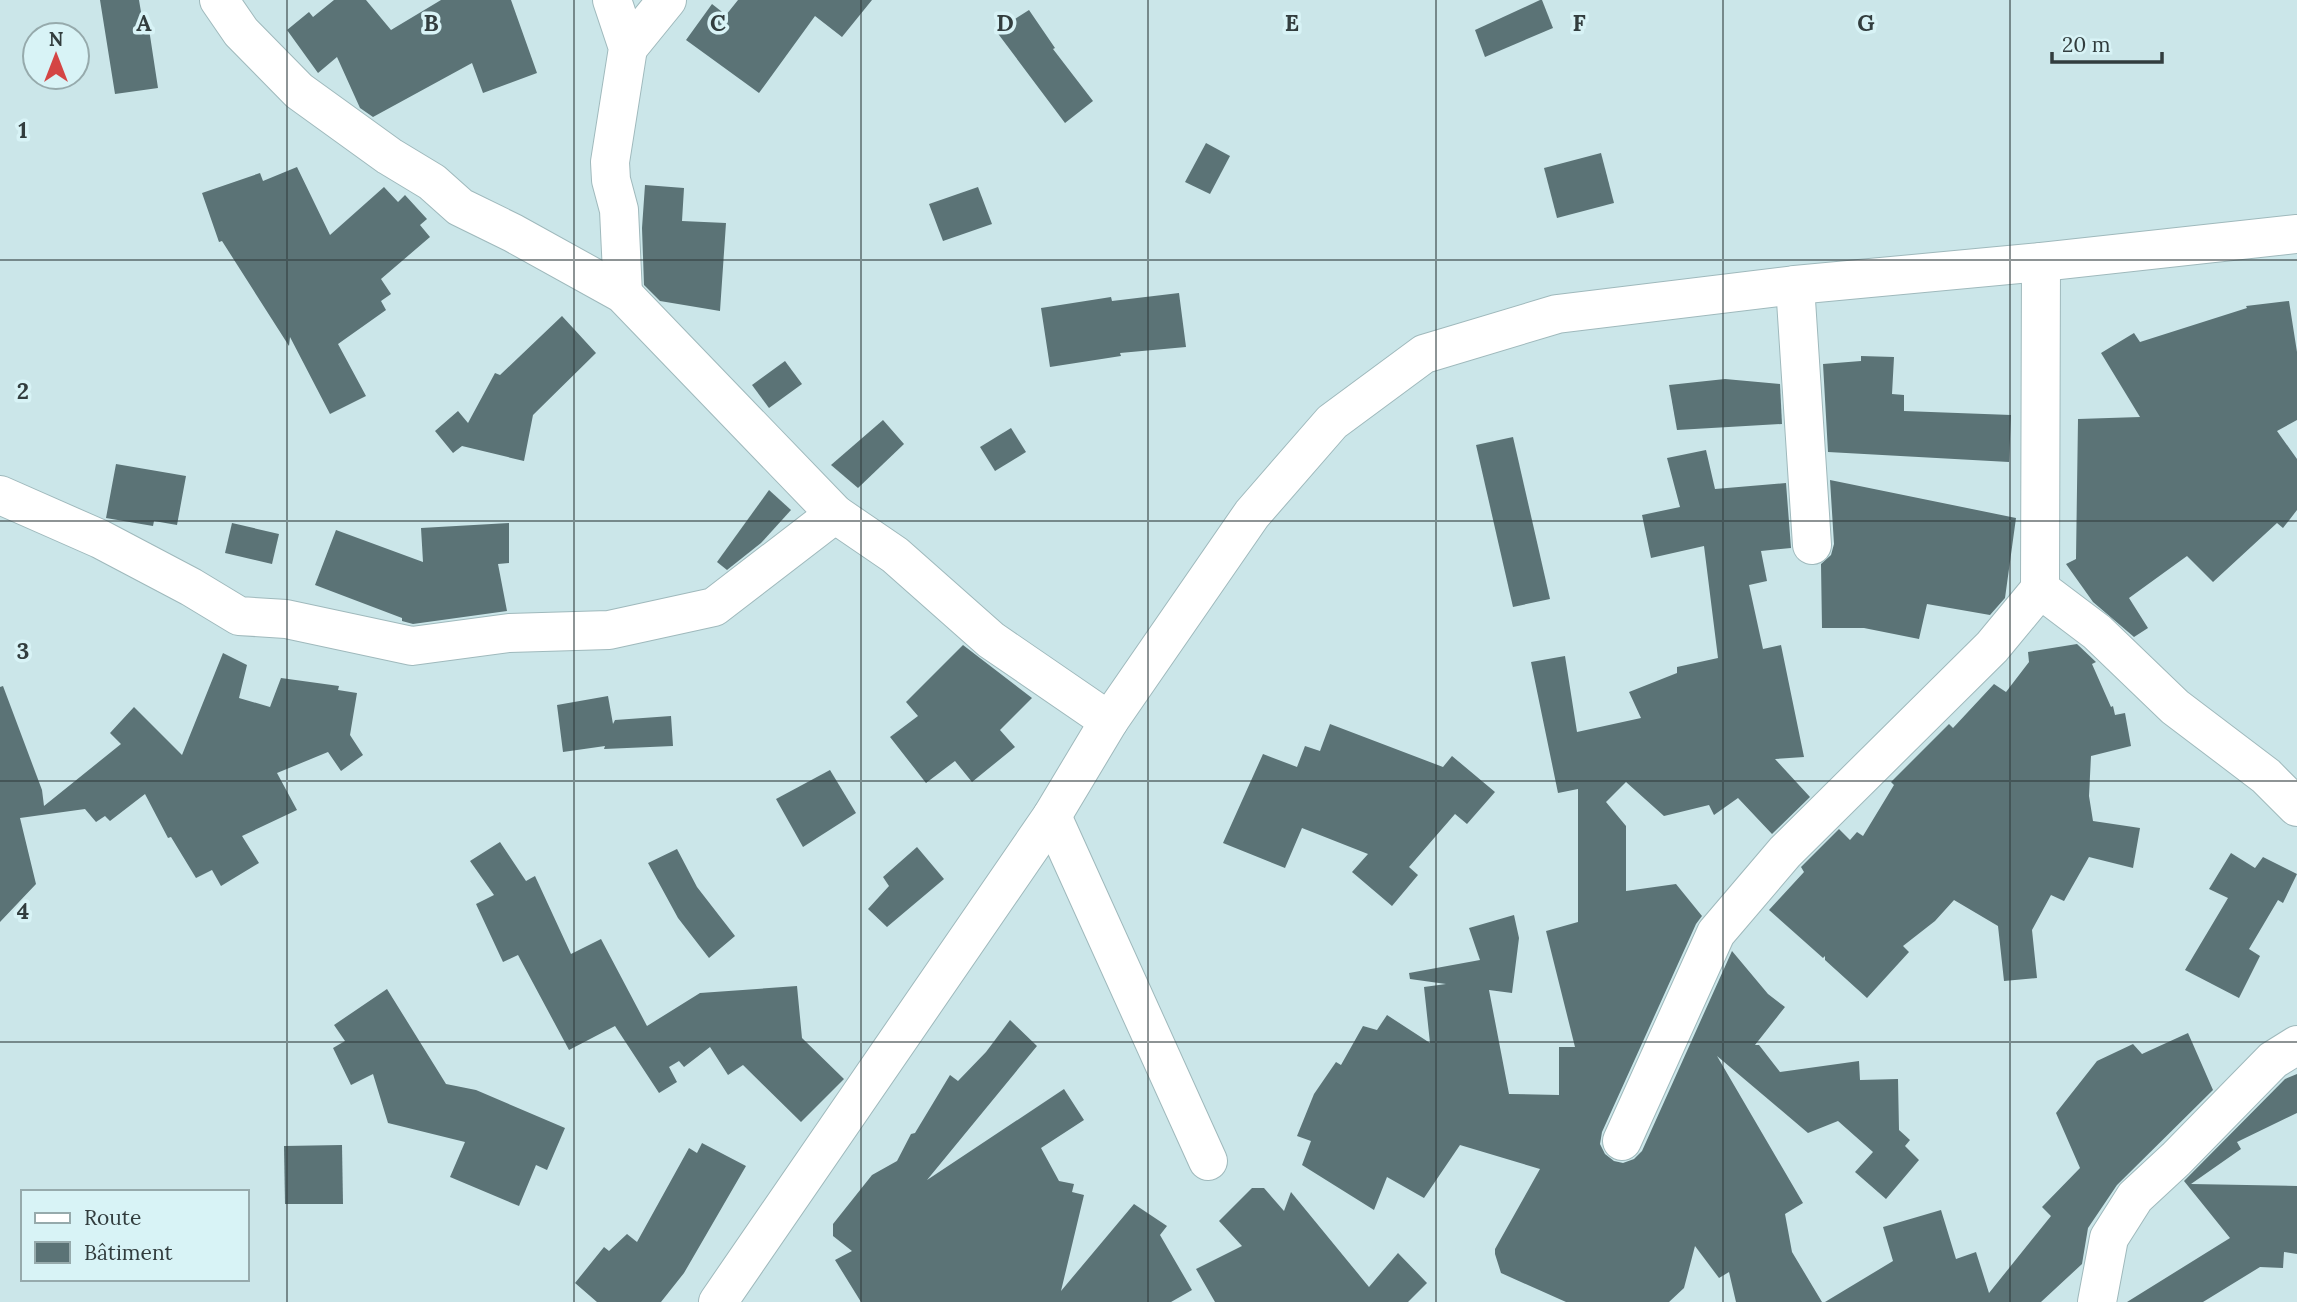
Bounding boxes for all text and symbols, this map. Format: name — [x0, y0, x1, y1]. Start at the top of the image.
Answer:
text: A — [136, 8, 152, 37]
text: B — [423, 8, 439, 37]
text: C — [710, 8, 726, 37]
text: D — [996, 8, 1014, 37]
text: E — [1285, 8, 1299, 37]
text: F — [1572, 8, 1586, 37]
text: G — [1857, 8, 1875, 37]
north arrow — [21, 21, 91, 91]
scale bar — [2052, 21, 2162, 65]
text: N — [49, 27, 64, 51]
text: 20 m — [2062, 31, 2111, 58]
text: 1 — [18, 115, 28, 144]
text: 2 — [17, 376, 29, 405]
text: 3 — [17, 636, 29, 665]
text: 4 — [17, 896, 29, 925]
legend — [21, 1190, 248, 1281]
text: Route — [84, 1204, 141, 1231]
text: Bâtiment — [84, 1239, 173, 1266]

